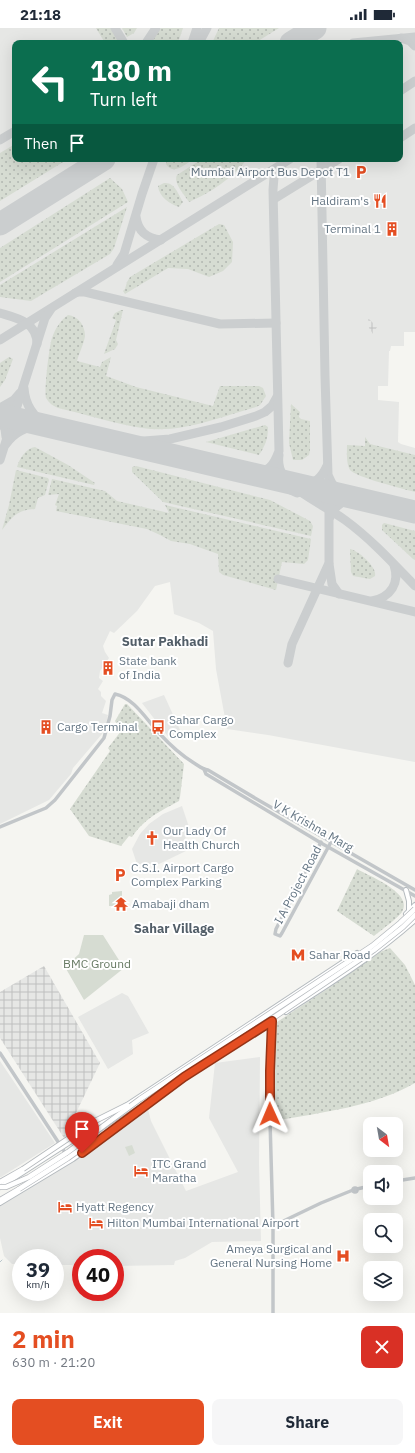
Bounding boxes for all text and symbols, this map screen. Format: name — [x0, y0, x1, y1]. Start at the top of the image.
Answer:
text: 21:18 — [20, 5, 61, 24]
text: 180 m — [90, 52, 172, 89]
icon: left — [24, 56, 76, 108]
text: Turn left — [90, 88, 158, 111]
icon: arrive — [66, 132, 88, 154]
text: Then — [24, 134, 58, 153]
place label: Mumbai Airport Bus Depot T1 — [191, 164, 350, 179]
parking icon: Mumbai Airport Bus Depot T1 — [353, 164, 369, 180]
place label: Haldiram's — [311, 193, 369, 208]
restaurant icon: Haldiram's — [372, 193, 388, 209]
place label: Terminal 1 — [324, 221, 381, 236]
building icon: Terminal 1 — [384, 221, 400, 237]
district label: Sutar Pakhadi — [122, 633, 208, 650]
place label: State bank of India — [119, 653, 177, 682]
building icon: State bank of India — [100, 660, 116, 676]
place label: Sahar Cargo Complex — [169, 712, 234, 741]
building icon: Cargo Terminal — [38, 719, 54, 735]
place label: Cargo Terminal — [57, 719, 138, 734]
bus stop icon: Sahar Cargo Complex — [150, 719, 166, 735]
street label: V K Krishna Marg — [270, 796, 357, 855]
place label: Our Lady Of Health Church — [163, 823, 240, 852]
church icon: Our Lady Of Health Church — [144, 830, 160, 846]
street label: I A Project Road — [271, 843, 325, 927]
place label: C.S.I. Airport Cargo Complex Parking — [131, 860, 234, 889]
parking icon: C.S.I. Airport Cargo Complex Parking — [112, 867, 128, 883]
temple icon: Amabaji dham — [113, 896, 129, 912]
place label: Amabaji dham — [132, 896, 209, 911]
district label: Sahar Village — [134, 920, 214, 937]
metro station icon: Sahar Road — [290, 947, 306, 963]
place label: Sahar Road — [309, 947, 370, 962]
park label: BMC Ground — [63, 956, 131, 971]
position arrow — [249, 1093, 291, 1135]
pin — [65, 1112, 99, 1153]
north arrow — [363, 1117, 403, 1157]
map controls — [363, 1117, 403, 1301]
icon: arrive — [71, 1118, 93, 1140]
place label: ITC Grand Maratha — [152, 1156, 207, 1185]
hotel icon: ITC Grand Maratha — [133, 1163, 149, 1179]
button: sound — [363, 1165, 403, 1205]
hotel icon: Hyatt Regency — [57, 1199, 73, 1215]
place label: Hyatt Regency — [76, 1199, 154, 1214]
button: search — [363, 1213, 403, 1253]
hotel icon: Hilton Mumbai International Airport — [88, 1215, 104, 1231]
place label: Hilton Mumbai International Airport — [107, 1215, 299, 1230]
place label: Ameya Surgical and General Nursing Home — [210, 1241, 332, 1270]
hospital icon: Ameya Surgical and General Nursing Home — [335, 1248, 351, 1264]
speed limit sign: 40 — [72, 1249, 124, 1301]
text: 39 — [26, 1256, 50, 1283]
button: layers — [363, 1261, 403, 1301]
text: km/h — [26, 1278, 50, 1291]
text: 2 min — [12, 1323, 75, 1355]
button: close — [361, 1326, 403, 1368]
text: 630 m · 21:20 — [12, 1354, 95, 1371]
button: Exit — [12, 1399, 204, 1445]
button: Share — [212, 1399, 403, 1445]

